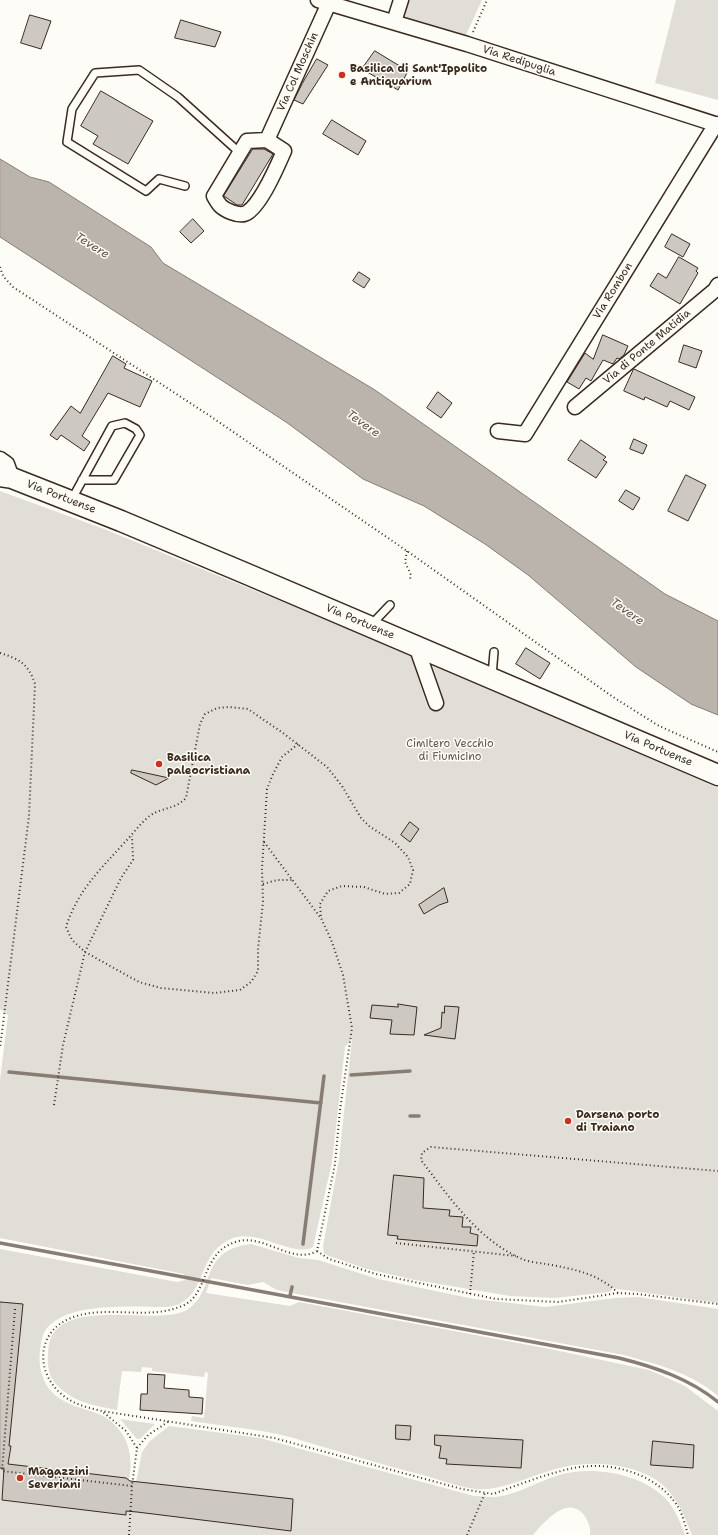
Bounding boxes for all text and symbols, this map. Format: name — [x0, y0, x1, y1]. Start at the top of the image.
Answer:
street label: Via Col Moschin — [275, 30, 321, 114]
street label: Via Redipuglia — [481, 43, 557, 79]
place label: Basilica di Sant'Ippolito e Antiquarium — [350, 62, 487, 88]
marker: Basilica di Sant'Ippolito e Antiquarium — [337, 70, 347, 80]
water label: Tevere — [72, 230, 112, 262]
street label: Via Rombon — [590, 260, 636, 322]
street label: Via di Ponte Matidia — [601, 307, 693, 387]
water label: Tevere — [343, 407, 383, 441]
street label: Via Portuense — [24, 478, 98, 516]
water label: Tevere — [607, 595, 647, 629]
street label: Via Portuense — [324, 602, 396, 642]
street label: Via Portuense — [622, 729, 694, 769]
park label: Cimitero Vecchio di Fiumicino — [406, 737, 494, 763]
place label: Basilica paleocristiana — [167, 751, 250, 777]
marker: Basilica paleocristiana — [154, 759, 164, 769]
place label: Darsena porto di Traiano — [576, 1108, 659, 1134]
marker: Darsena porto di Traiano — [563, 1116, 573, 1126]
place label: Magazzini Severiani — [28, 1465, 89, 1491]
marker: Magazzini Severiani — [15, 1473, 25, 1483]

